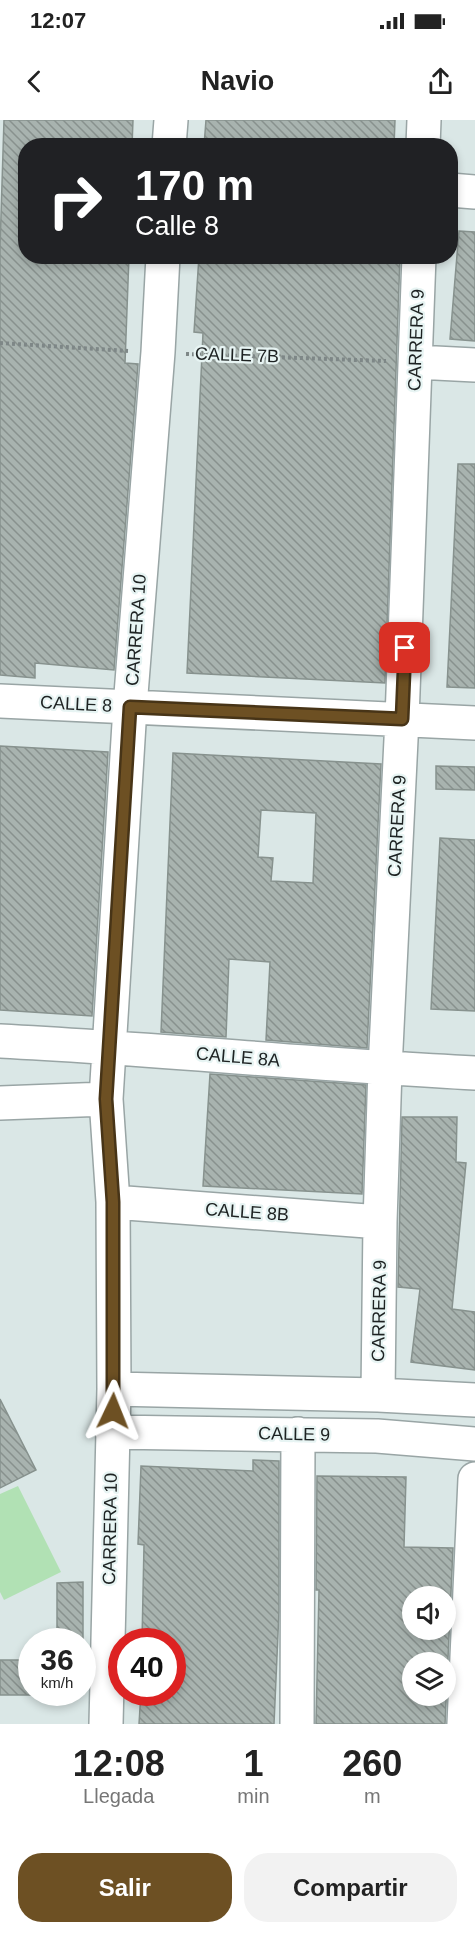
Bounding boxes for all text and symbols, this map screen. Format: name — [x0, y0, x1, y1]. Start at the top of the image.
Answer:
text: 12:07 — [30, 8, 86, 33]
icon: back — [18, 65, 51, 98]
icon: share — [424, 65, 457, 98]
text: Navio — [201, 66, 274, 96]
icon: right — [36, 162, 114, 240]
text: 170 m — [135, 162, 254, 209]
text: Calle 8 — [135, 211, 219, 241]
street label: CARRERA 9 — [404, 289, 428, 391]
street label: CALLE 7B — [195, 344, 279, 366]
street label: CARRERA 10 — [122, 573, 150, 687]
pin — [379, 622, 430, 673]
icon: arrive — [388, 631, 421, 664]
street label: CALLE 8 — [40, 692, 112, 716]
street label: CARRERA 9 — [384, 775, 410, 877]
street label: CALLE 8A — [195, 1043, 281, 1071]
street label: CALLE 8B — [204, 1199, 290, 1225]
street label: CARRERA 9 — [368, 1260, 390, 1362]
position arrow — [81, 1379, 145, 1443]
street label: CALLE 9 — [258, 1423, 330, 1445]
street label: CARRERA 10 — [99, 1473, 121, 1585]
map controls — [402, 1586, 456, 1706]
button: sound — [402, 1586, 456, 1640]
speed limit sign: 40 — [108, 1628, 186, 1706]
text: 36 — [40, 1643, 74, 1676]
button: layers — [402, 1652, 456, 1706]
text: km/h — [41, 1674, 73, 1691]
text: 12:08 — [73, 1743, 165, 1784]
text: 1 — [243, 1743, 263, 1784]
text: 260 — [342, 1743, 402, 1784]
text: Llegada — [83, 1785, 154, 1807]
text: min — [237, 1785, 270, 1807]
text: m — [364, 1785, 381, 1807]
button: Salir — [18, 1853, 232, 1922]
button: Compartir — [244, 1853, 457, 1922]

